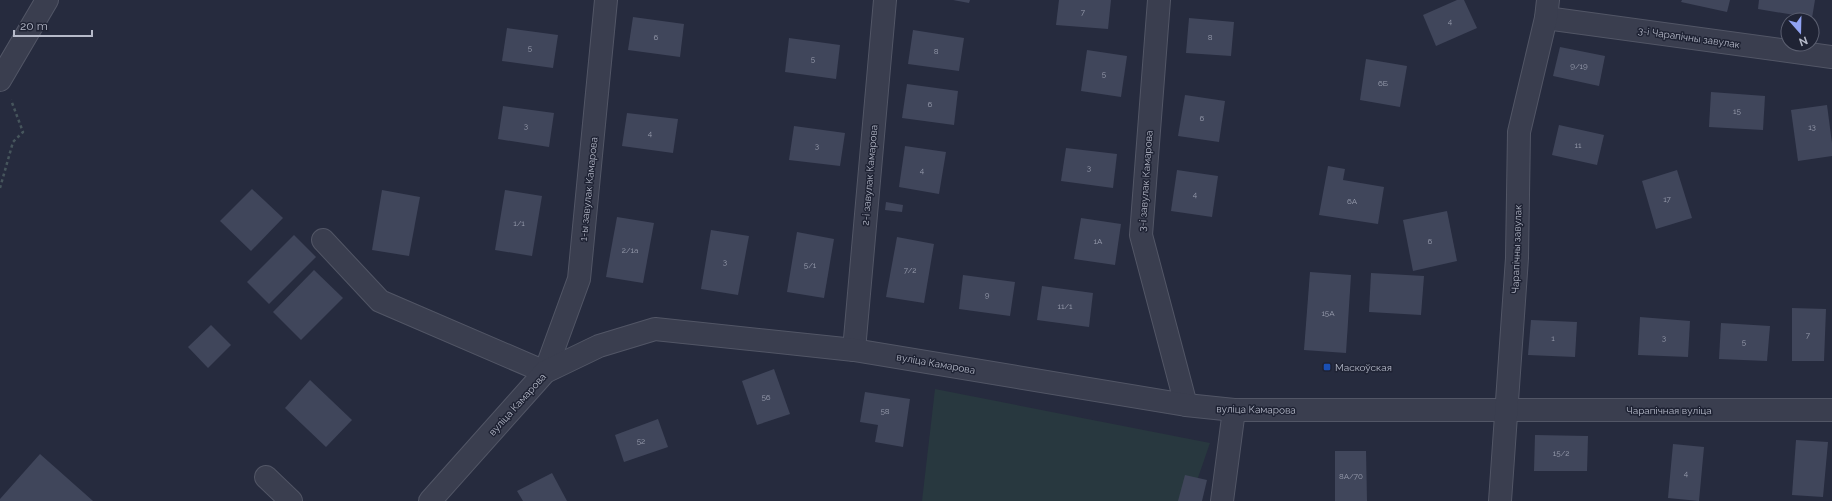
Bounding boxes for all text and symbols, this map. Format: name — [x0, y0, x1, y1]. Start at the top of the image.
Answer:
house number: 7 — [1081, 7, 1086, 17]
scale bar — [14, 12, 92, 38]
north arrow — [1780, 12, 1820, 52]
house number: 4 — [1448, 16, 1453, 26]
text: 20 m — [20, 19, 48, 33]
street label: 3-і Чарапічны завулак — [1637, 25, 1741, 50]
house number: 6 — [654, 32, 659, 42]
house number: 8 — [1208, 32, 1213, 42]
text: N — [1797, 33, 1809, 48]
house number: 5 — [528, 43, 533, 53]
house number: 8 — [934, 46, 939, 56]
house number: 5 — [811, 54, 816, 64]
house number: 9/19 — [1570, 61, 1588, 71]
house number: 5 — [1102, 69, 1107, 79]
house number: 6Б — [1378, 78, 1388, 88]
house number: 6 — [928, 99, 933, 109]
house number: 15 — [1733, 106, 1742, 116]
house number: 6 — [1200, 113, 1205, 123]
house number: 3 — [524, 121, 528, 131]
house number: 13 — [1808, 122, 1816, 132]
street label: 2-і завулак Камарова — [860, 124, 879, 226]
house number: 4 — [648, 128, 653, 138]
street label: 3-і завулак Камарова — [1136, 130, 1155, 232]
street label: 1-ы завулак Камарова — [578, 136, 599, 242]
house number: 11 — [1575, 140, 1582, 150]
house number: 3 — [815, 141, 819, 151]
house number: 3 — [1087, 163, 1091, 173]
house number: 4 — [920, 165, 925, 175]
house number: 4 — [1193, 189, 1198, 199]
house number: 17 — [1663, 194, 1672, 204]
house number: 6А — [1347, 196, 1358, 206]
street label: Чарапічны завулак — [1509, 204, 1524, 294]
house number: 1/1 — [513, 218, 525, 228]
house number: 1А — [1094, 236, 1103, 246]
house number: 6 — [1428, 236, 1433, 246]
house number: 2/1а — [622, 245, 638, 255]
house number: 3 — [723, 257, 727, 267]
house number: 5/1 — [804, 260, 817, 270]
house number: 7/2 — [904, 265, 916, 275]
house number: 9 — [985, 290, 990, 300]
house number: 11/1 — [1058, 301, 1073, 311]
house number: 15А — [1321, 308, 1335, 318]
house number: 7 — [1806, 330, 1811, 340]
house number: 1 — [1551, 333, 1555, 343]
house number: 3 — [1662, 333, 1666, 343]
house number: 5 — [1742, 337, 1747, 347]
street label: вуліца Камарова — [896, 351, 976, 376]
marker: Маскоўская — [1322, 362, 1332, 372]
place label: Маскоўская — [1335, 362, 1392, 373]
street label: вуліца Камарова — [487, 371, 548, 438]
house number: 56 — [761, 392, 771, 402]
street label: вуліца Камарова — [1216, 403, 1296, 416]
street label: Чарапічная вуліца — [1626, 405, 1712, 416]
house number: 58 — [880, 406, 890, 416]
house number: 52 — [637, 436, 645, 446]
house number: 15/2 — [1553, 448, 1569, 458]
house number: 4 — [1684, 468, 1689, 478]
house number: 8А/70 — [1339, 471, 1363, 481]

